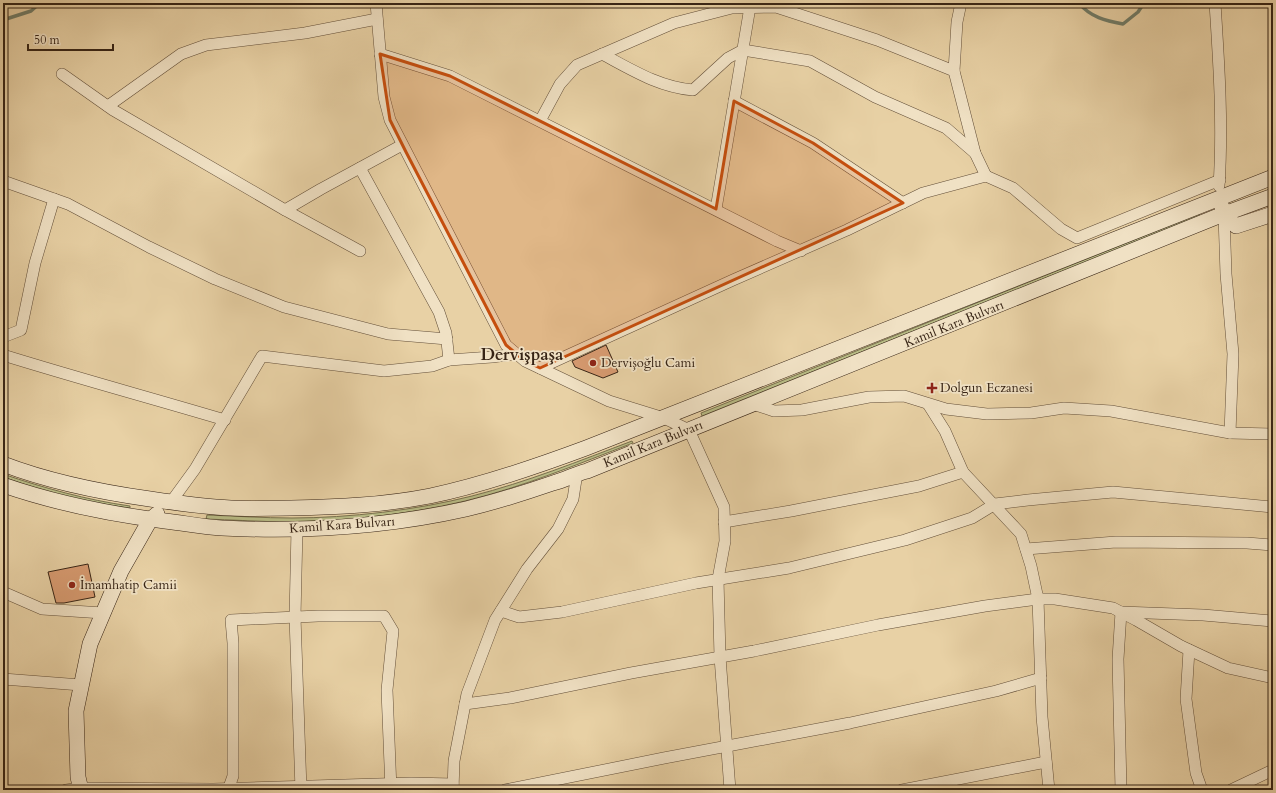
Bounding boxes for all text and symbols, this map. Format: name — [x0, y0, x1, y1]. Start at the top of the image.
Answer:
scale bar — [28, 26, 113, 52]
text: 50 m — [34, 32, 61, 48]
street label: Kamil Kara Bulvarı — [902, 296, 1007, 352]
district label: Dervişpaşa — [480, 343, 564, 366]
place label: Dervişoğlu Cami — [601, 354, 696, 372]
marker: Dervişoğlu Cami — [588, 358, 598, 368]
place label: Dolgun Eczanesi — [940, 379, 1033, 397]
marker: Dolgun Eczanesi — [927, 383, 937, 393]
street label: Kamil Kara Bulvarı — [601, 416, 706, 472]
street label: Kamil Kara Bulvarı — [289, 512, 396, 538]
place label: İmamhatip Camii — [80, 576, 177, 594]
marker: İmamhatip Camii — [67, 580, 77, 590]

